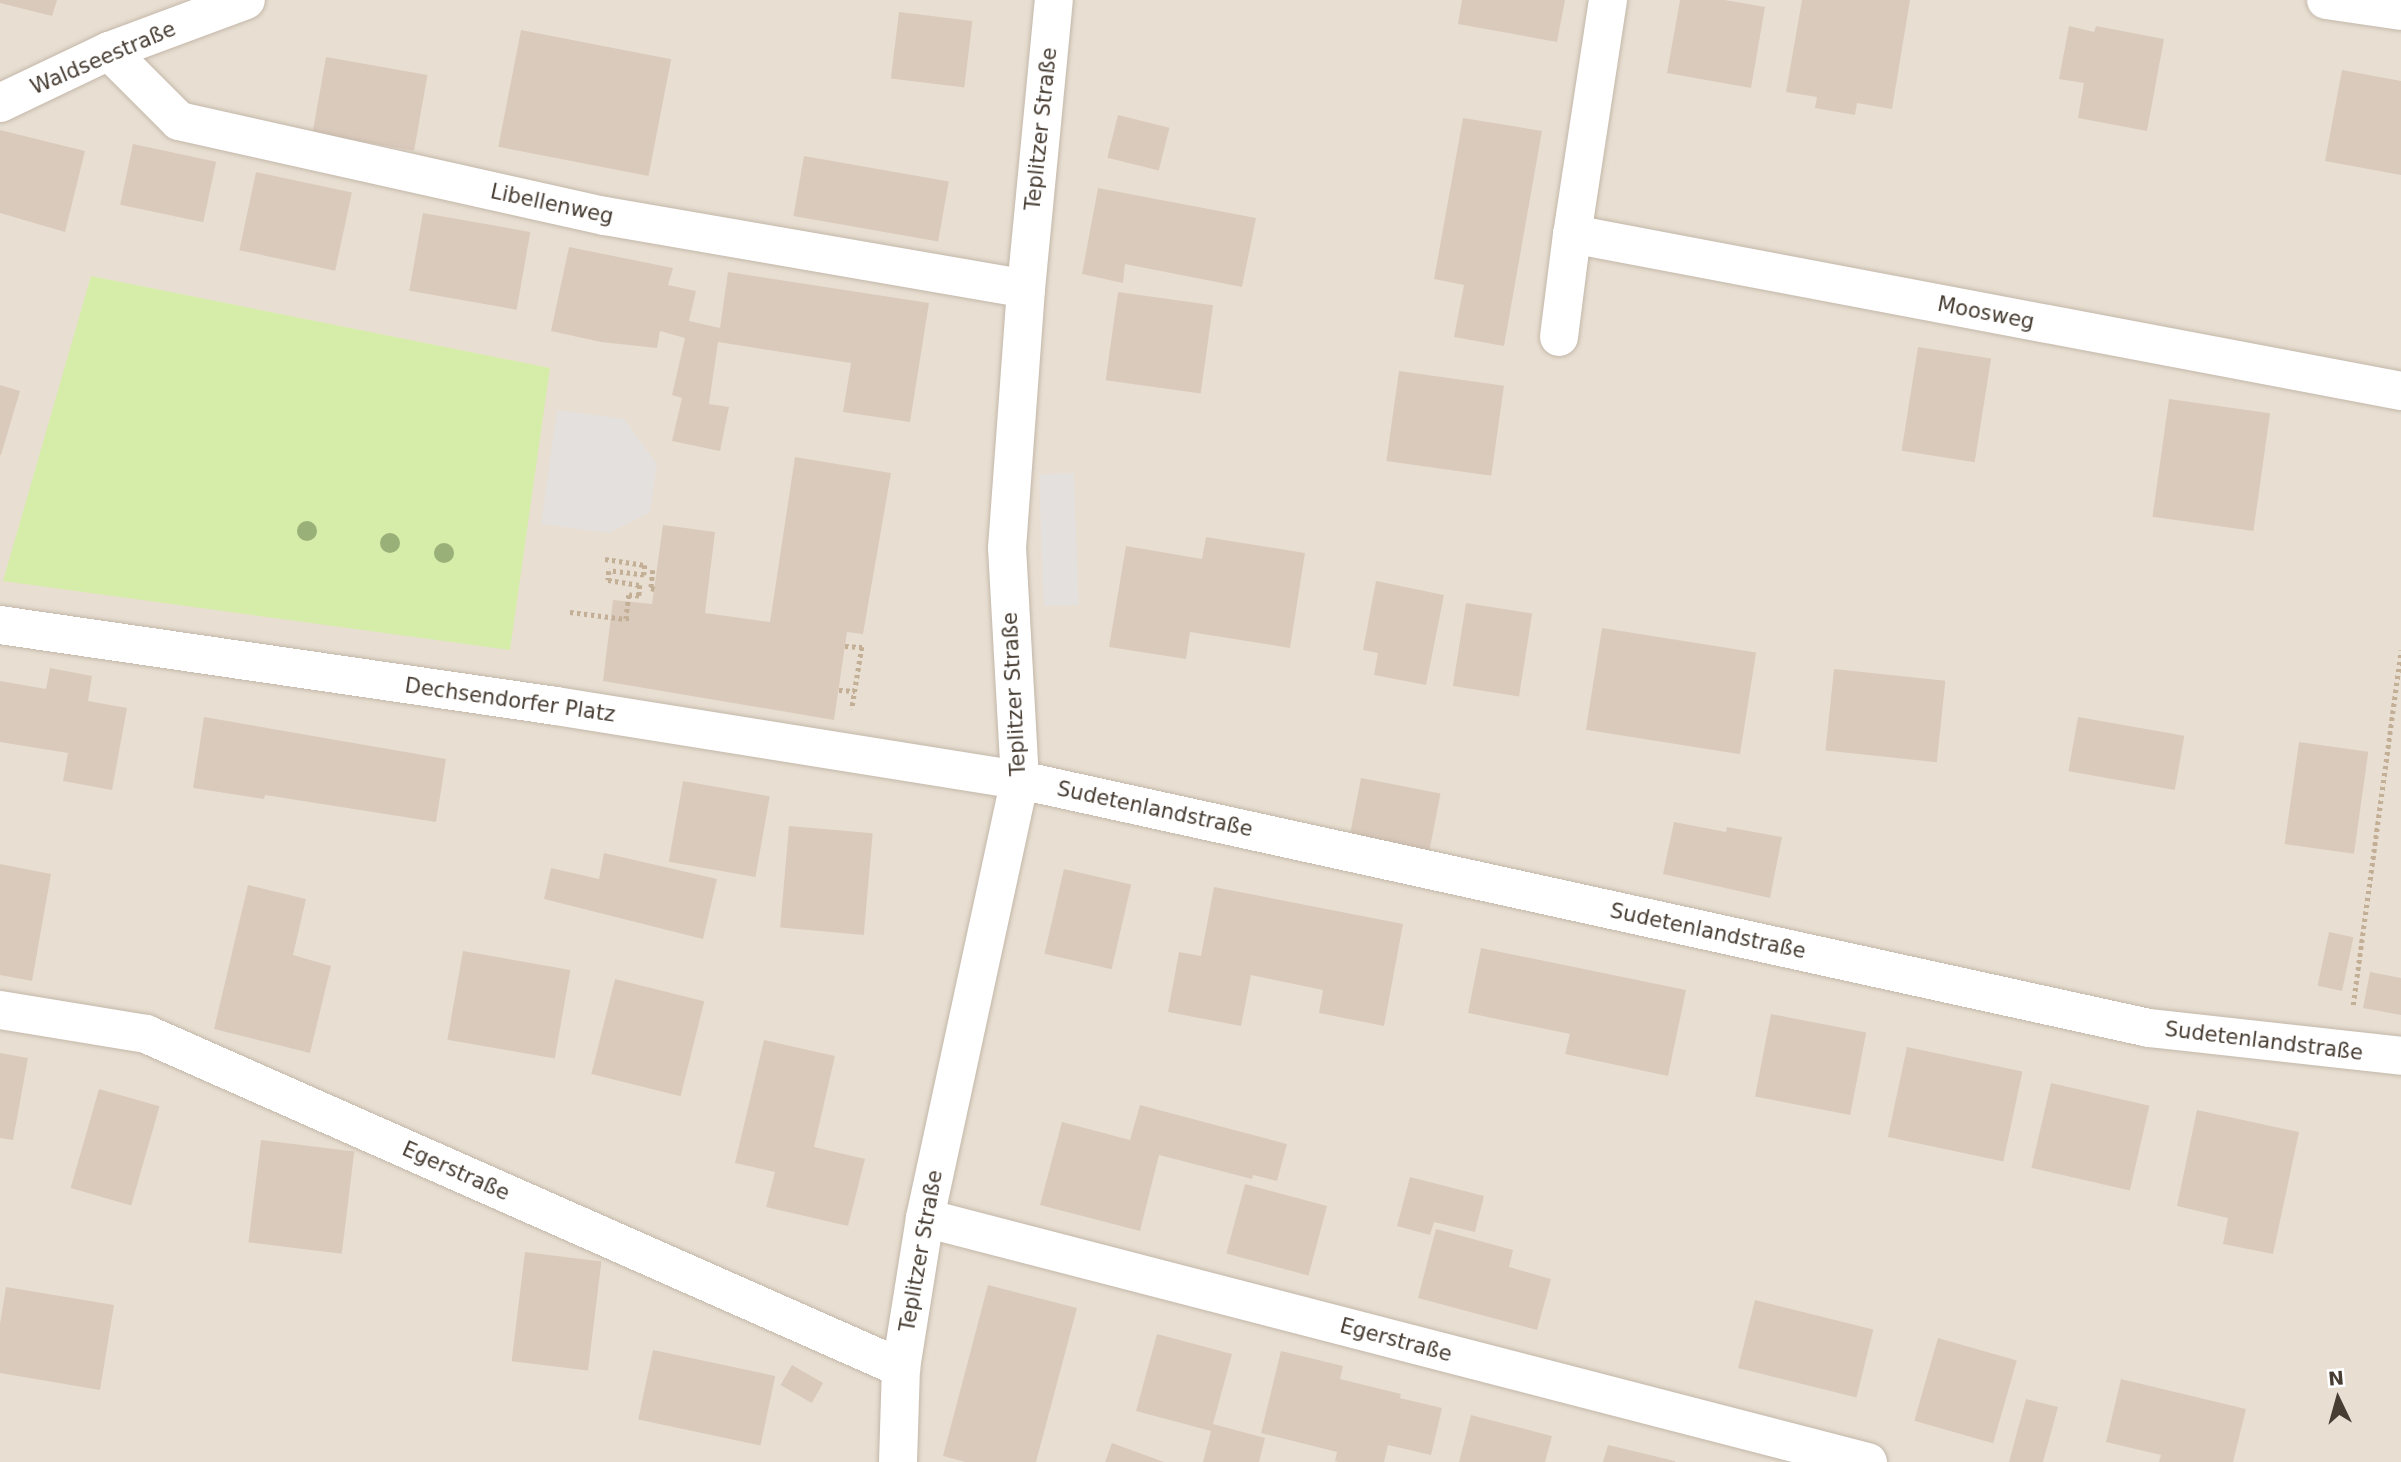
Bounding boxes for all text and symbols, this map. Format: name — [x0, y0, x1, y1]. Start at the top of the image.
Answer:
street label: Waldseestraße — [27, 16, 179, 100]
street label: Teplitzer Straße — [1020, 46, 1062, 212]
street label: Libellenweg — [488, 179, 616, 229]
street label: Moosweg — [1935, 291, 2037, 335]
street label: Teplitzer Straße — [997, 612, 1031, 776]
street label: Dechsendorfer Platz — [403, 673, 617, 727]
street label: Sudetenlandstraße — [1055, 776, 1255, 842]
street label: Sudetenlandstraße — [1608, 898, 1808, 964]
street label: Sudetenlandstraße — [2163, 1016, 2365, 1066]
street label: Egerstraße — [398, 1136, 514, 1206]
street label: Teplitzer Straße — [894, 1168, 948, 1334]
street label: Egerstraße — [1337, 1313, 1455, 1367]
north arrow — [2303, 1364, 2373, 1434]
text: N — [2327, 1366, 2345, 1390]

